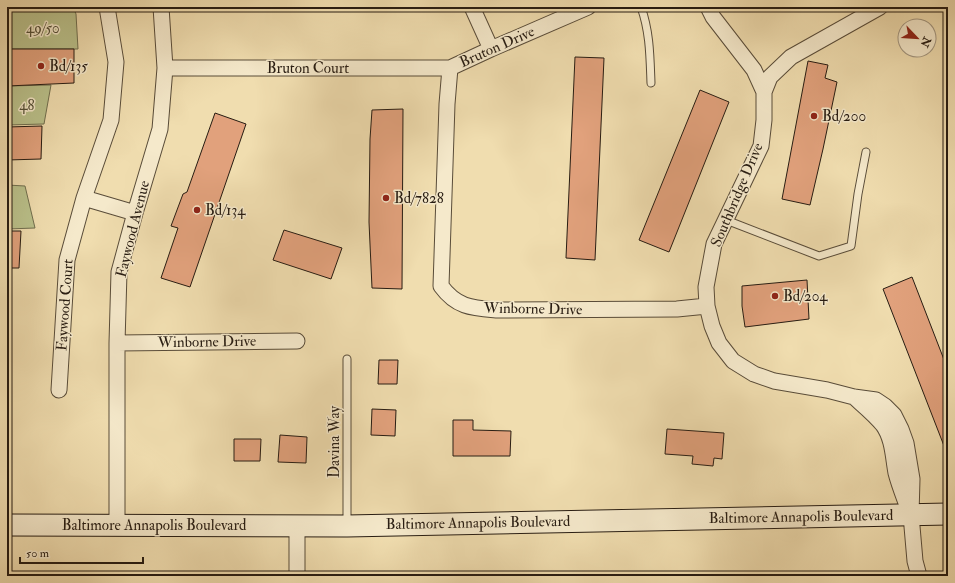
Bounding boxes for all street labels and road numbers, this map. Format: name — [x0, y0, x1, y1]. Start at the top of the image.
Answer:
street label: Bruton Drive — [456, 22, 538, 72]
street label: Bruton Court — [267, 59, 349, 78]
street label: Southbridge Drive — [707, 140, 767, 250]
street label: Faywood Avenue — [112, 179, 154, 279]
street label: Faywood Court — [52, 258, 78, 352]
street label: Winborne Drive — [483, 299, 582, 319]
street label: Winborne Drive — [157, 332, 256, 352]
street label: Davina Way — [325, 405, 344, 478]
street label: Baltimore Annapolis Boulevard — [708, 506, 894, 529]
street label: Baltimore Annapolis Boulevard — [385, 512, 571, 535]
street label: Baltimore Annapolis Boulevard — [62, 516, 247, 536]

